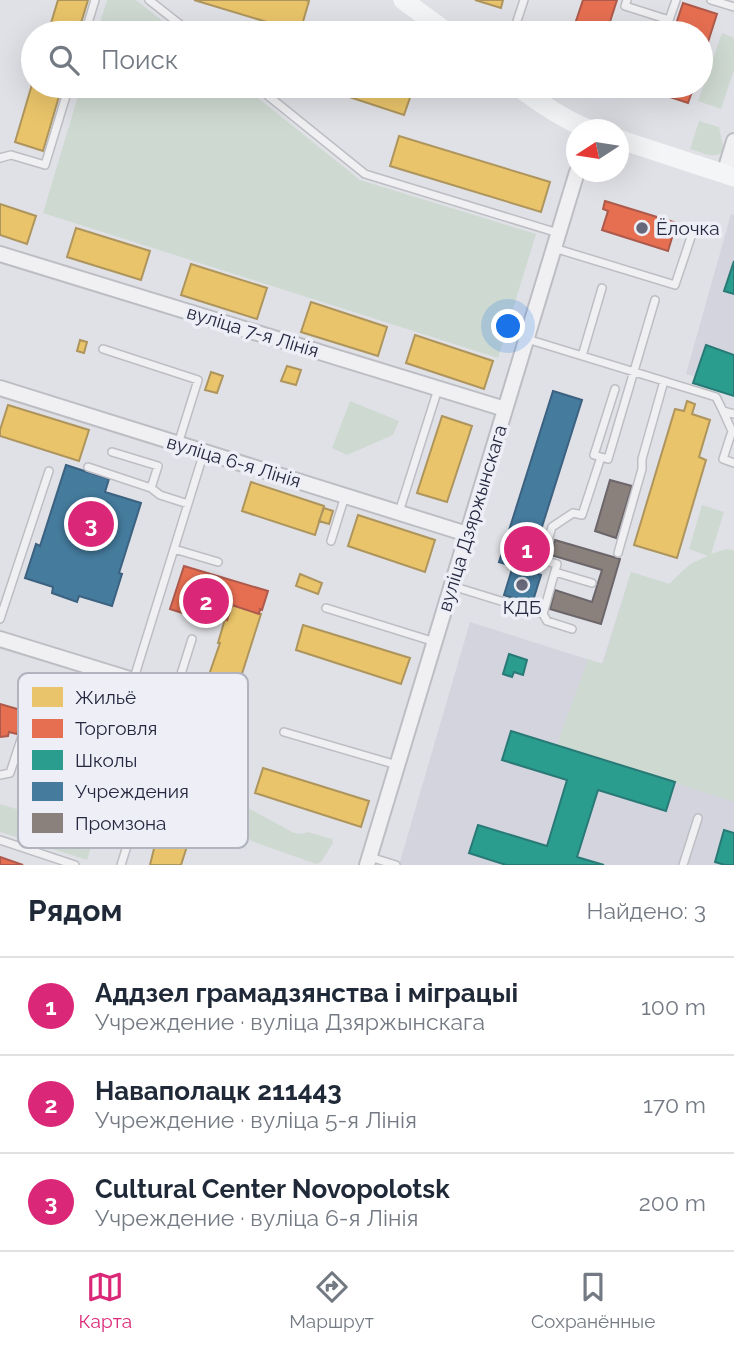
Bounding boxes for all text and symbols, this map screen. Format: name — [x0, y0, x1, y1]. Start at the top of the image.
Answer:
search box — [21, 21, 713, 98]
icon: search — [45, 41, 83, 79]
text: Поиск — [101, 45, 178, 75]
north arrow — [566, 119, 629, 182]
place label: Ёлочка — [656, 217, 720, 239]
marker: Ёлочка — [634, 220, 650, 236]
street label: вуліца 7-я Лінія — [184, 300, 322, 362]
your location — [491, 309, 525, 343]
street label: вуліца Дзяржынскага — [433, 422, 511, 614]
street label: вуліца 6-я Лінія — [164, 430, 304, 492]
pin: 3 — [68, 498, 114, 550]
pin: 1 — [504, 523, 550, 575]
pin: 2 — [183, 575, 229, 627]
marker: КДБ — [514, 577, 530, 593]
place label: КДБ — [503, 596, 541, 618]
legend — [18, 673, 248, 848]
text: Жильё — [75, 686, 136, 708]
text: Торговля — [75, 717, 157, 739]
text: Школы — [75, 749, 137, 771]
text: Учреждения — [75, 780, 189, 802]
text: Промзона — [75, 812, 166, 834]
text: Рядом — [28, 893, 122, 928]
text: Найдено: 3 — [587, 897, 706, 924]
text: Аддзел грамадзянства і міграцыі — [95, 978, 518, 1008]
text: 1 — [45, 993, 57, 1020]
text: 100 m — [641, 993, 706, 1020]
text: Учреждение · вуліца Дзяржынскага — [95, 1008, 485, 1035]
text: Наваполацк 211443 — [95, 1076, 342, 1106]
text: 2 — [45, 1091, 57, 1118]
text: 170 m — [643, 1091, 706, 1118]
text: Учреждение · вуліца 5-я Лінія — [95, 1106, 417, 1133]
text: Cultural Center Novopolotsk — [95, 1174, 450, 1204]
text: 3 — [45, 1189, 57, 1216]
text: 200 m — [639, 1189, 706, 1216]
text: Учреждение · вуліца 6-я Лінія — [95, 1204, 418, 1231]
tab: Карта — [79, 1268, 132, 1332]
tab: Маршрут — [289, 1268, 374, 1332]
tab: Сохранённые — [531, 1268, 655, 1332]

